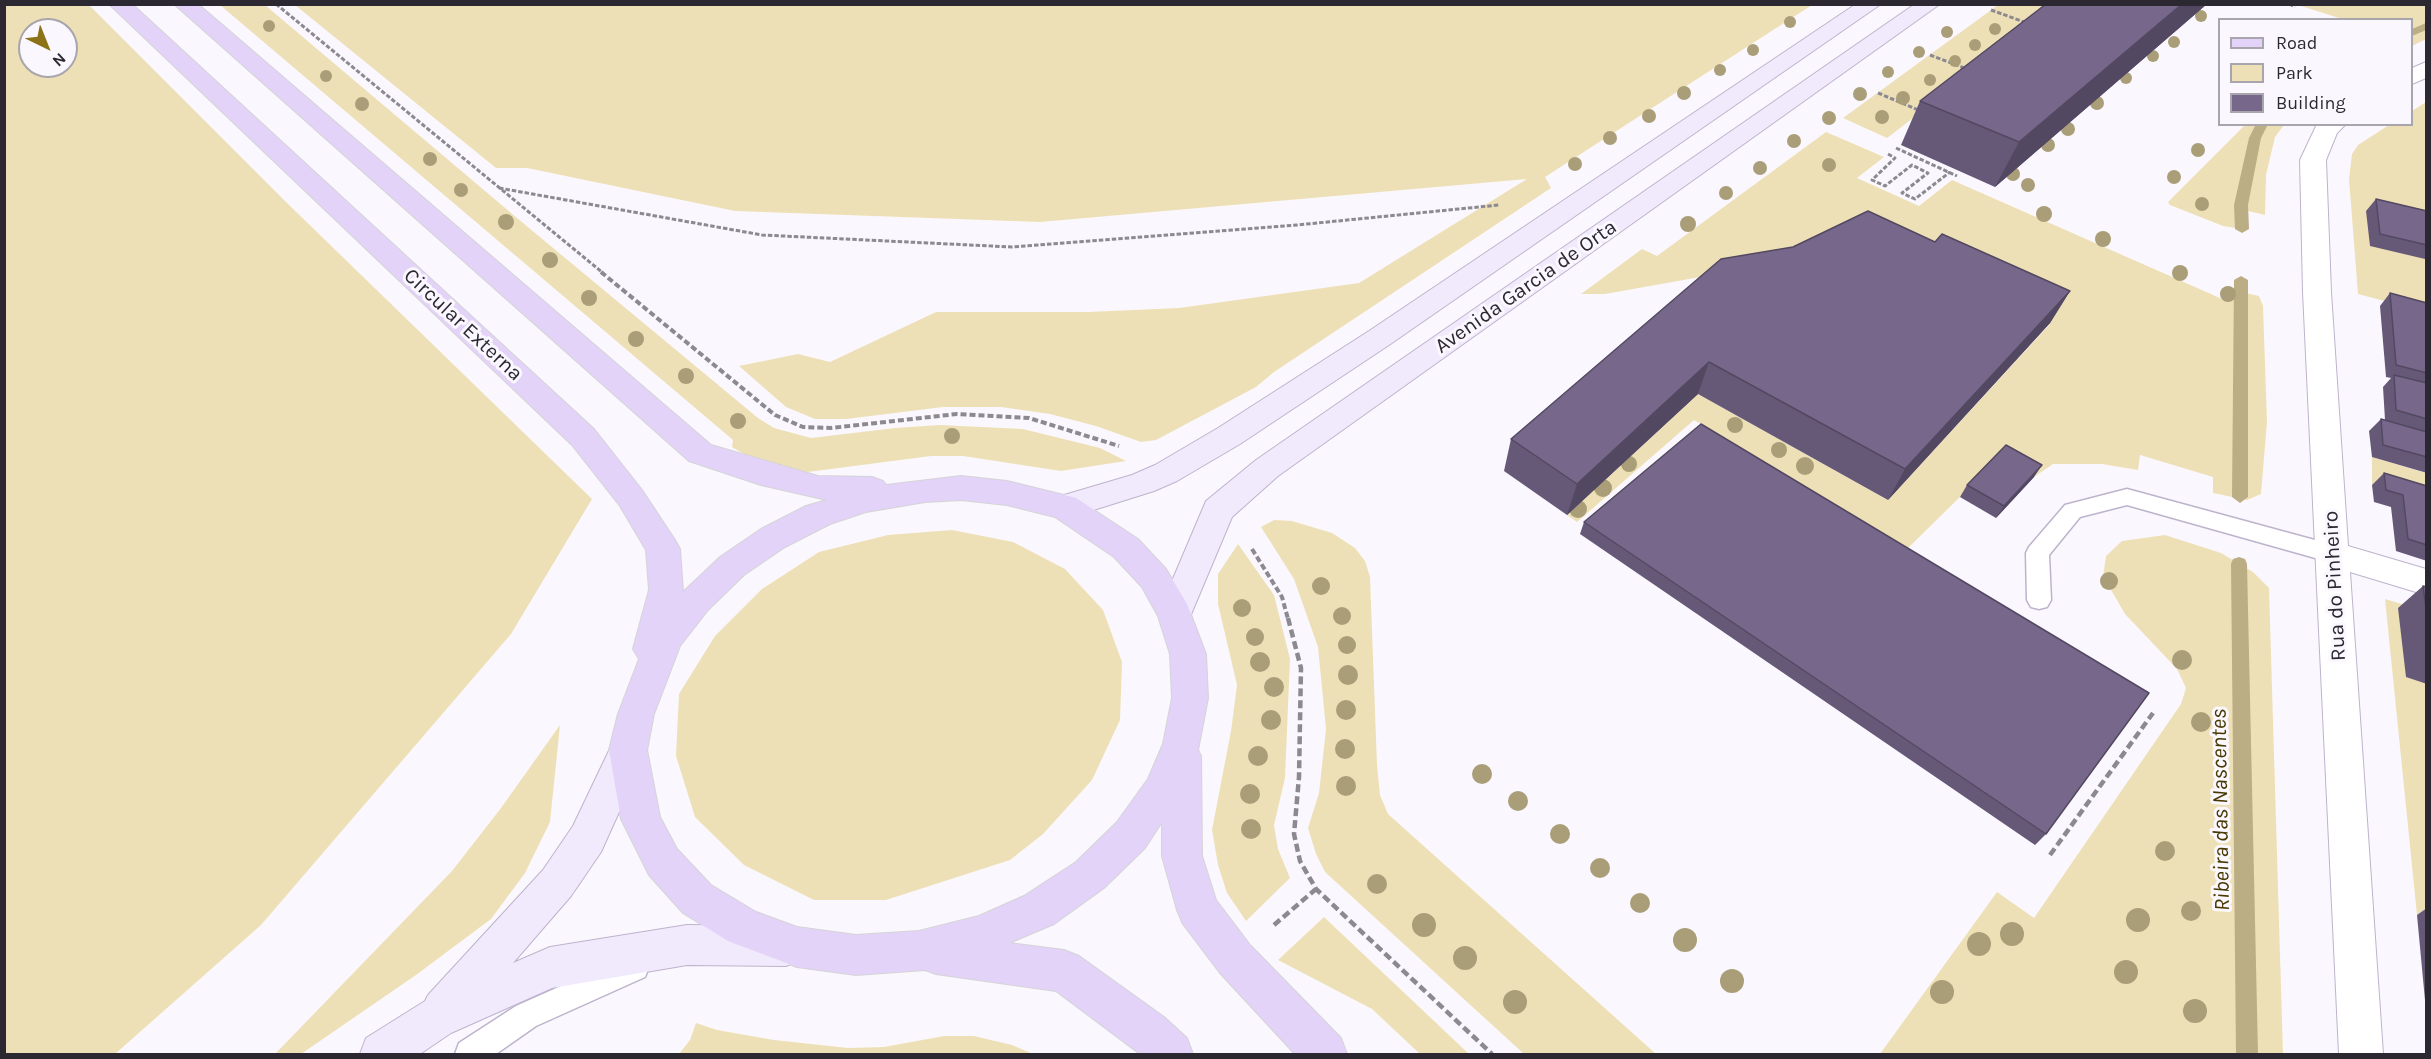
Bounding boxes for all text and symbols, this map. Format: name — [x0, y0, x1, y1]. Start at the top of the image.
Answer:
north arrow — [18, 18, 78, 78]
legend — [2218, 18, 2413, 126]
text: Road — [2276, 32, 2317, 54]
text: N — [49, 49, 70, 71]
text: Park — [2276, 62, 2313, 84]
text: Building — [2276, 92, 2346, 114]
street label: Avenida Garcia de Orta — [1430, 215, 1622, 359]
street label: Circular Externa — [398, 263, 528, 387]
street label: Rua do Pinheiro — [2318, 510, 2352, 662]
water label: Ribeira das Nascentes — [2206, 709, 2236, 911]

